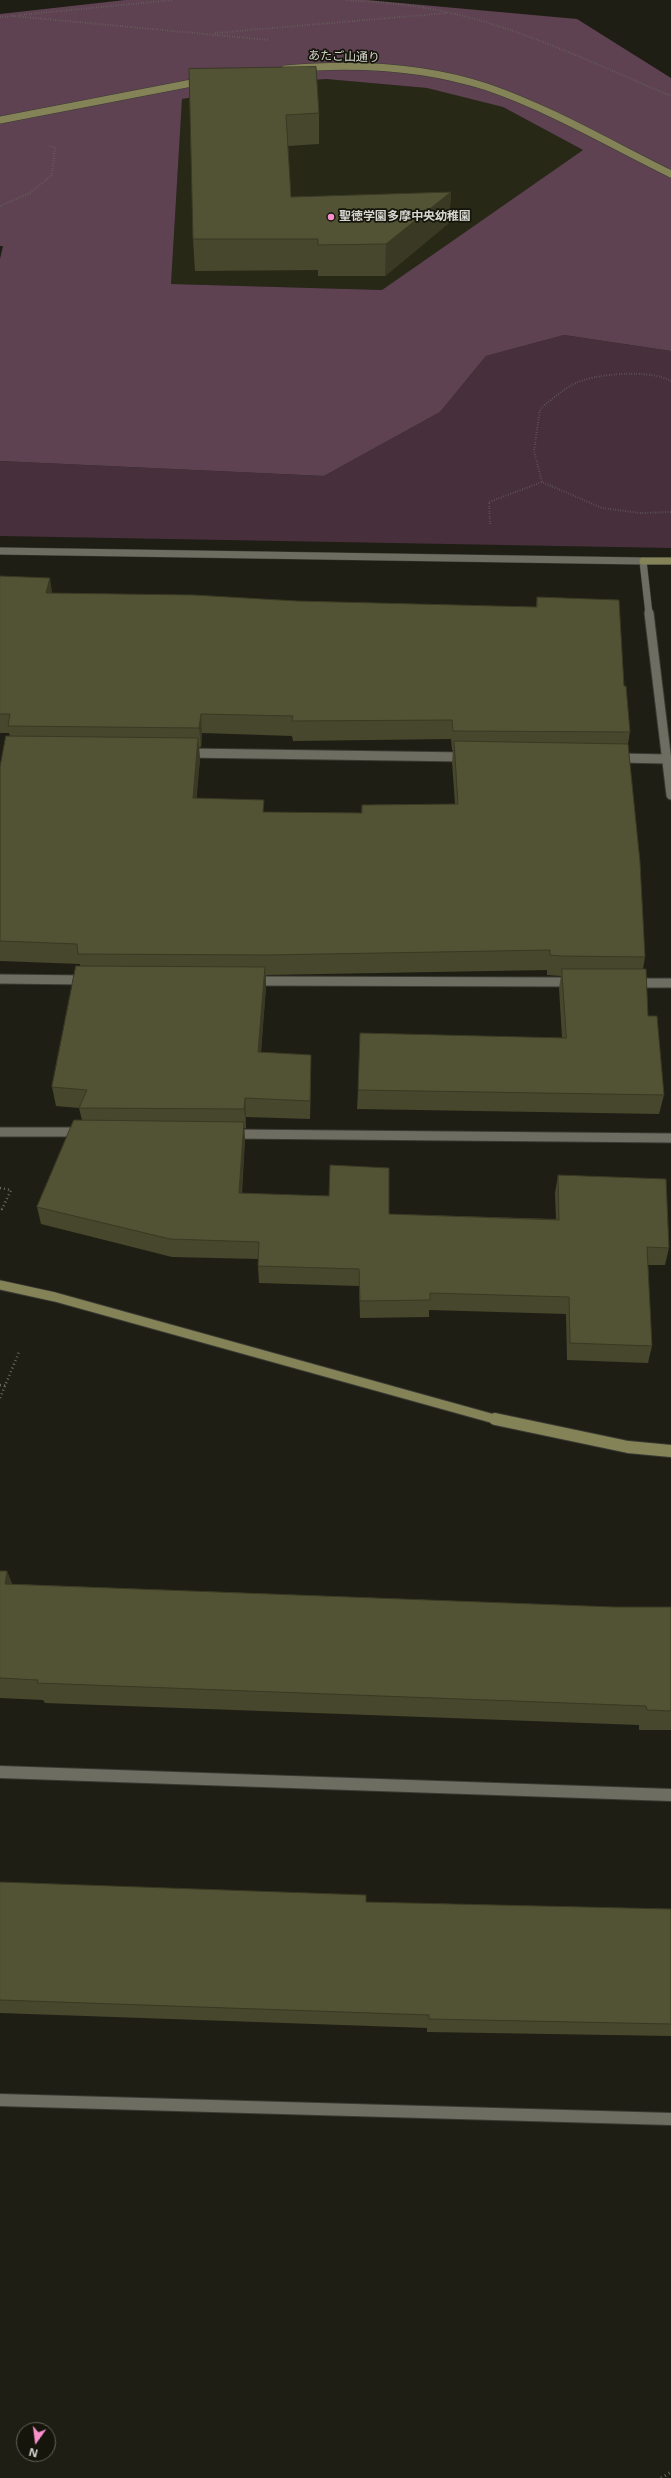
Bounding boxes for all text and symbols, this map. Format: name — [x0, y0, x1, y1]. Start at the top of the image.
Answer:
street label: あたご山通り — [308, 49, 380, 65]
place label: 聖徳学園多摩中央幼稚園 — [339, 210, 471, 224]
marker: 聖徳学園多摩中央幼稚園 — [326, 212, 336, 222]
north arrow — [16, 2422, 56, 2462]
text: N — [27, 2445, 39, 2462]

